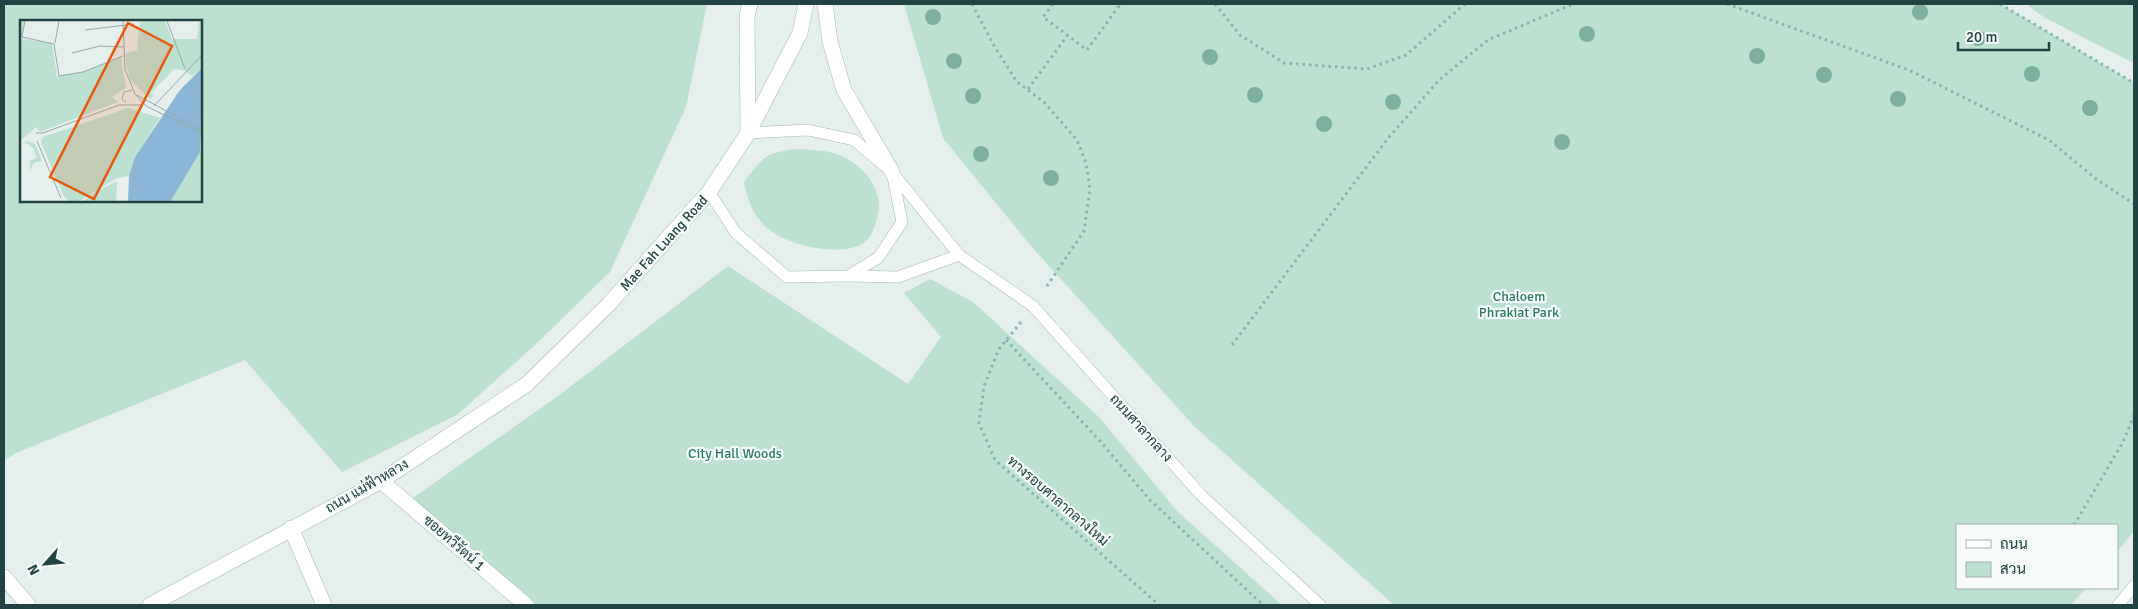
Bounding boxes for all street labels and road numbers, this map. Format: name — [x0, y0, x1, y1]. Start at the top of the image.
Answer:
street label: Mae Fah Luang Road — [617, 192, 711, 294]
street label: ถนนศาลากลาง — [1106, 391, 1176, 465]
street label: ทางรอบศาลากลางใหม่ — [1004, 452, 1112, 550]
street label: ถนน แม่ฟ้าหลวง — [322, 454, 412, 517]
street label: ซอยทวีรัตน์ 1 — [420, 511, 489, 574]

